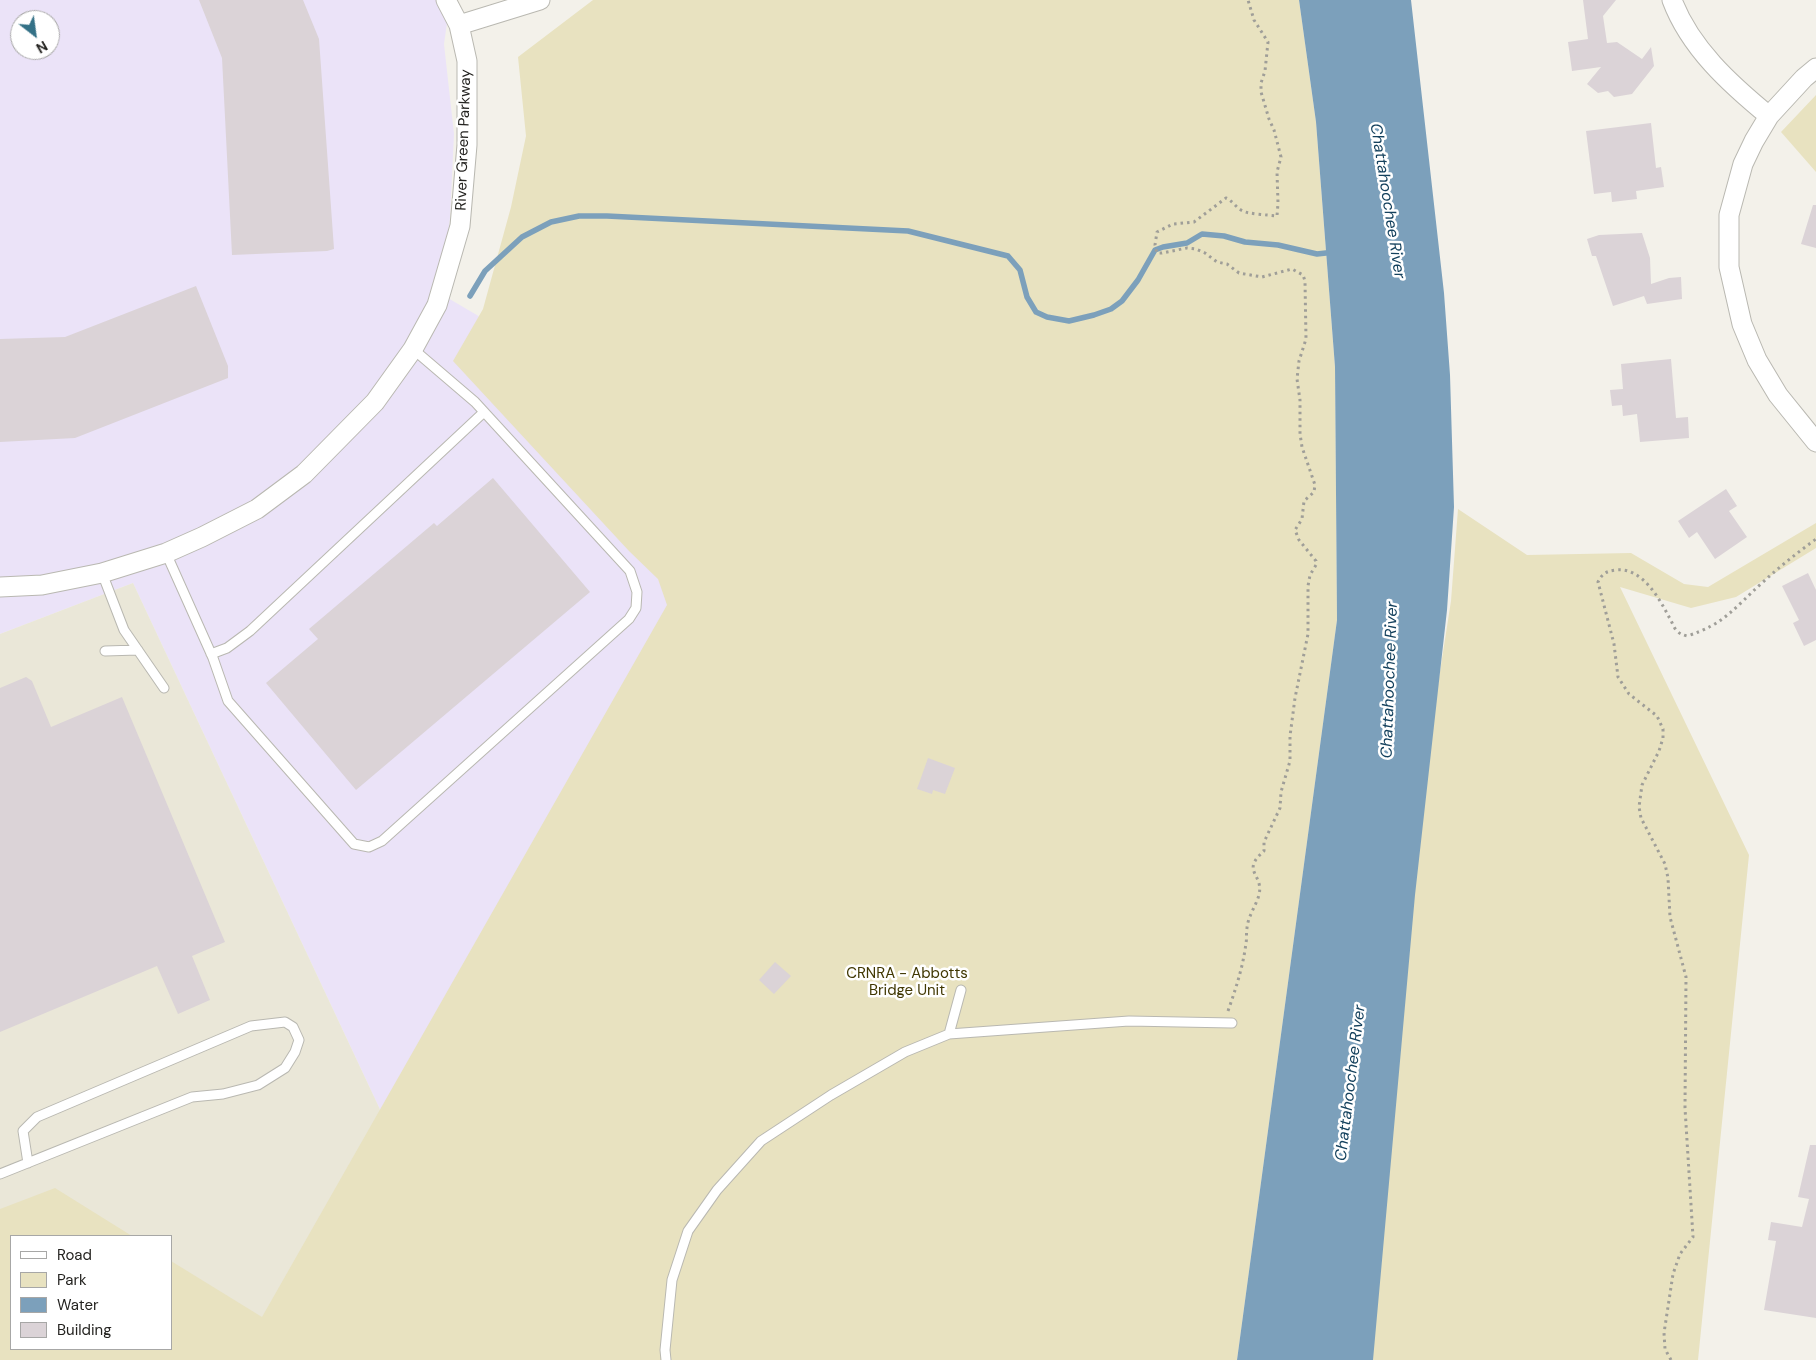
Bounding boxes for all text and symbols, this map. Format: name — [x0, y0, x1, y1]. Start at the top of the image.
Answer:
north arrow — [10, 10, 60, 60]
text: N — [33, 37, 51, 57]
street label: River Green Parkway — [453, 69, 475, 211]
water label: Chattahoochee River — [1365, 122, 1409, 280]
water label: Chattahoochee River — [1378, 601, 1402, 759]
park label: CRNRA - Abbotts Bridge Unit — [846, 965, 968, 1000]
water label: Chattahoochee River — [1332, 1004, 1370, 1162]
legend — [10, 1235, 172, 1350]
text: Road — [57, 1245, 92, 1265]
text: Park — [57, 1270, 87, 1290]
text: Water — [57, 1295, 98, 1315]
text: Building — [57, 1320, 112, 1340]

